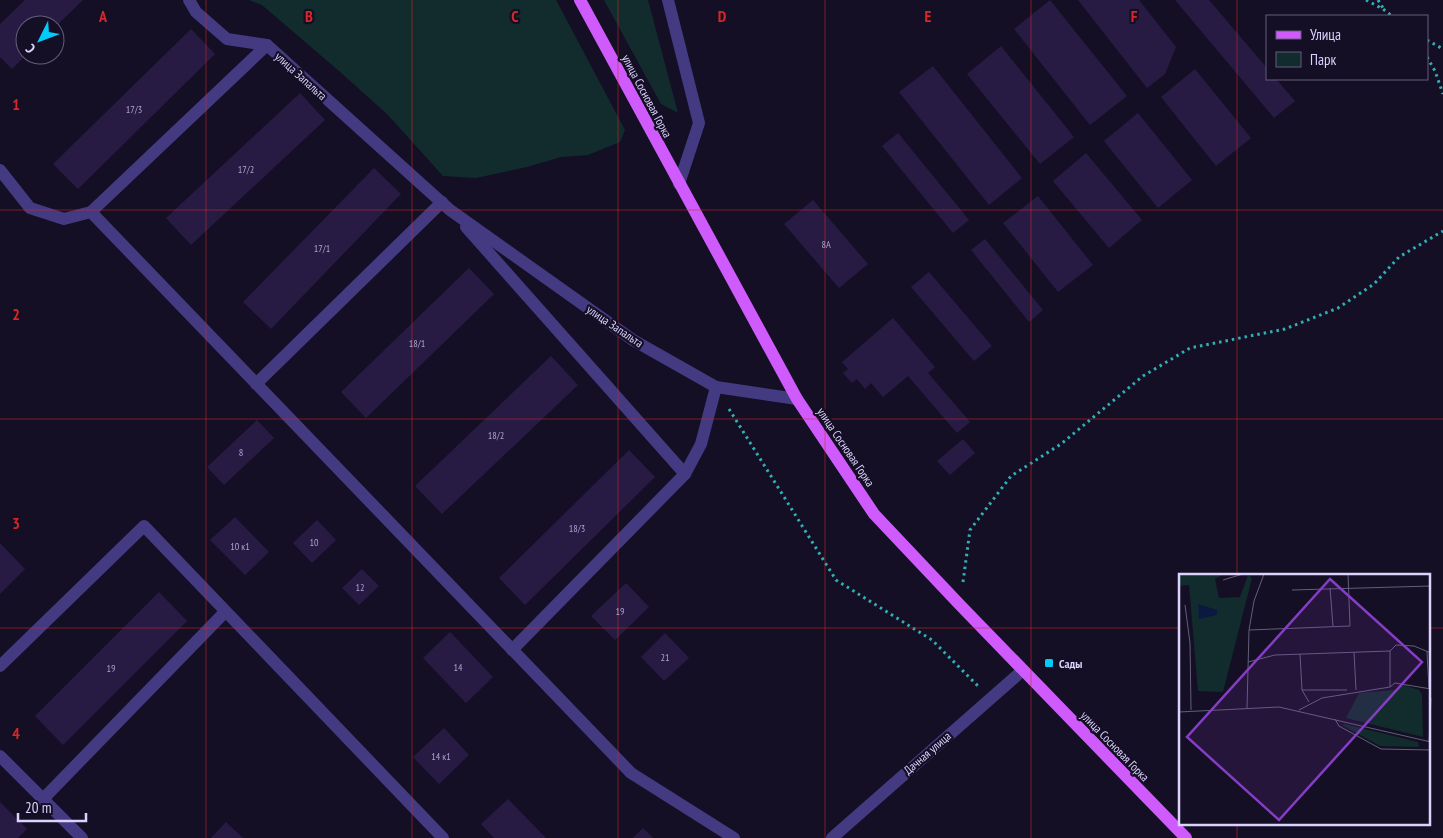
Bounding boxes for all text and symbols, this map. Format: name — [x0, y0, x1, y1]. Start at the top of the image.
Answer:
text: A — [98, 6, 108, 26]
text: B — [305, 6, 313, 26]
text: C — [511, 6, 519, 26]
text: D — [718, 6, 727, 26]
text: E — [925, 6, 932, 26]
text: F — [1131, 6, 1138, 26]
north arrow — [15, 15, 65, 65]
legend — [1266, 15, 1428, 80]
text: Улица — [1310, 25, 1341, 44]
text: С — [21, 40, 39, 57]
street label: улица Запальта — [272, 49, 330, 103]
text: Парк — [1310, 50, 1336, 69]
street label: улица Сосновая Горка — [619, 52, 675, 140]
text: 1 — [12, 94, 20, 114]
house number: 17/3 — [126, 103, 142, 116]
house number: 17/2 — [238, 163, 254, 176]
house number: 8А — [821, 238, 831, 251]
house number: 17/1 — [314, 242, 330, 255]
street label: улица Запальта — [584, 302, 646, 350]
text: 2 — [12, 304, 20, 324]
house number: 18/1 — [409, 337, 425, 350]
street label: улица Сосновая Горка — [814, 405, 878, 490]
house number: 18/2 — [488, 429, 504, 442]
house number: 8 — [239, 446, 243, 459]
text: 3 — [12, 513, 20, 533]
house number: 18/3 — [569, 522, 585, 535]
house number: 10 — [310, 536, 319, 549]
house number: 10 к1 — [230, 540, 250, 553]
inset map — [1179, 574, 1430, 826]
house number: 12 — [356, 581, 365, 594]
house number: 19 — [616, 605, 625, 618]
house number: 21 — [661, 651, 670, 664]
place label: Сады — [1059, 656, 1082, 671]
marker: Сады — [1043, 657, 1055, 669]
house number: 14 — [454, 661, 463, 674]
house number: 19 — [107, 662, 116, 675]
street label: улица Сосновая Горка — [1078, 708, 1153, 784]
text: 4 — [12, 723, 20, 743]
street label: Дачная улица — [900, 728, 954, 778]
house number: 14 к1 — [431, 750, 451, 763]
scale bar — [18, 790, 85, 822]
text: 20 m — [25, 798, 51, 817]

